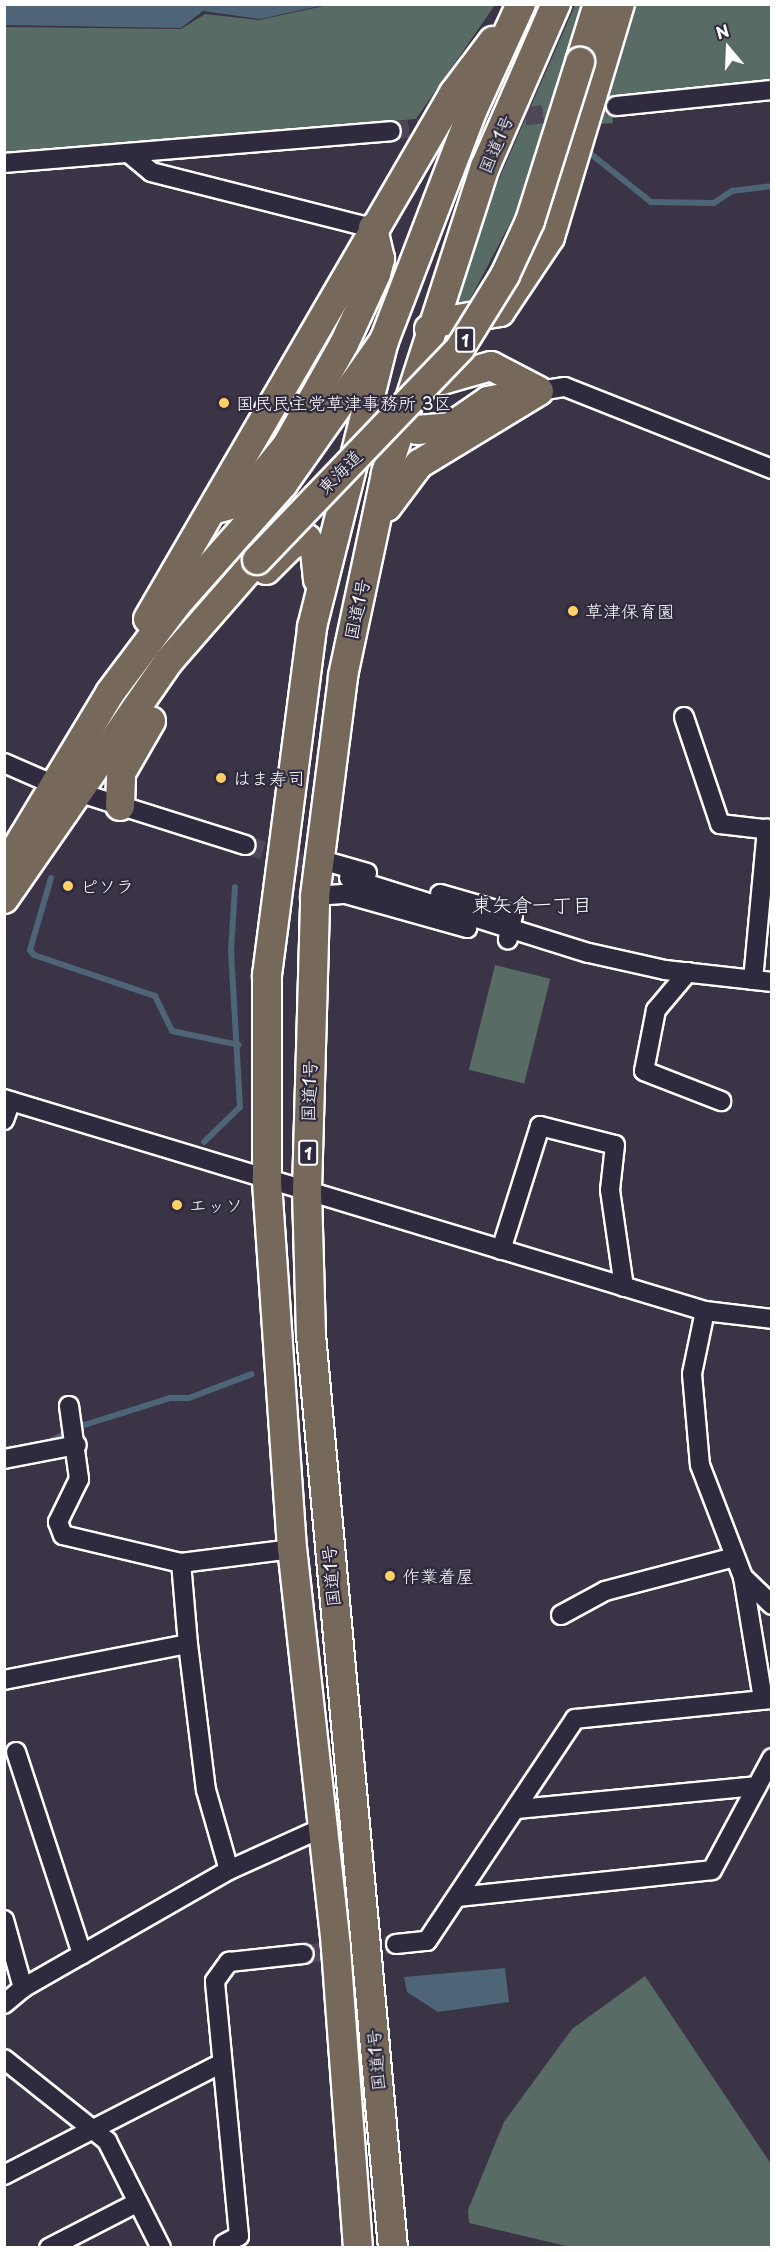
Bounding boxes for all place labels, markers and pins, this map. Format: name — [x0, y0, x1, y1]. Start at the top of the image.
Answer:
place label: 国民民主党草津事務所 3区 — [236, 392, 452, 414]
marker: 国民民主党草津事務所 3区 — [217, 396, 231, 410]
place label: 草津保育園 — [585, 600, 675, 622]
marker: 草津保育園 — [566, 604, 580, 618]
place label: はま寿司 — [233, 767, 305, 789]
marker: はま寿司 — [214, 771, 228, 785]
place label: ピソラ — [80, 875, 134, 897]
marker: ピソラ — [61, 879, 75, 893]
place label: エッソ — [189, 1194, 243, 1216]
marker: エッソ — [170, 1198, 184, 1212]
place label: 作業着屋 — [402, 1565, 474, 1587]
marker: 作業着屋 — [383, 1569, 397, 1583]

